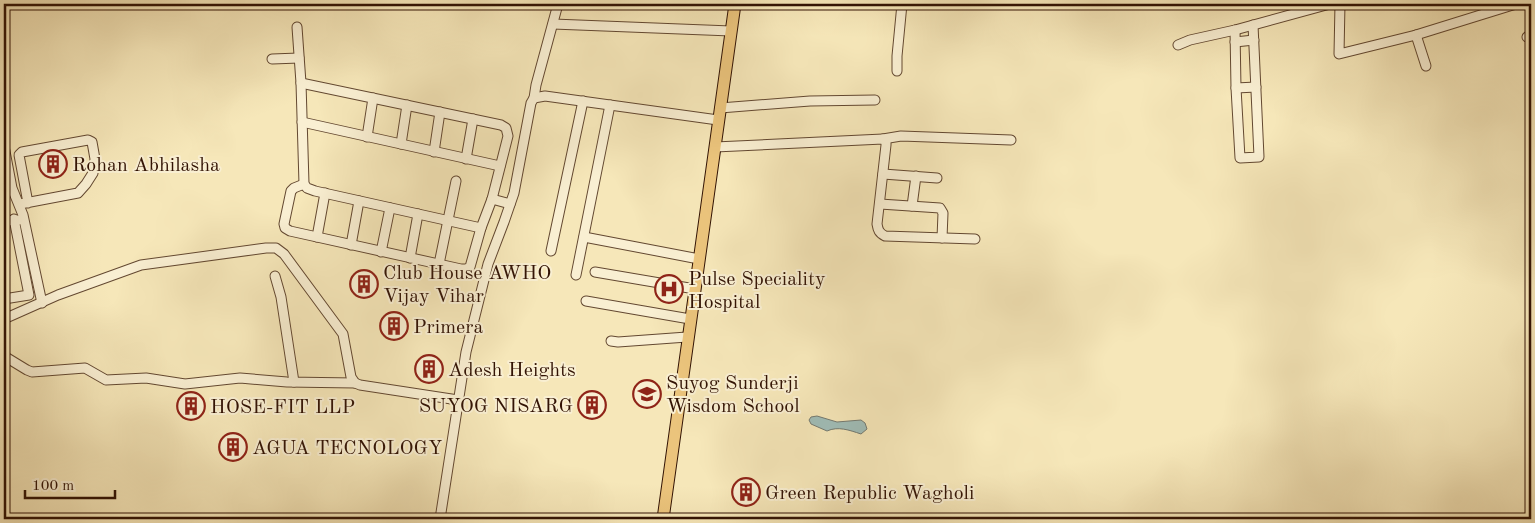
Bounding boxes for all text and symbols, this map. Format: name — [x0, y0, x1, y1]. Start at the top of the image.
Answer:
building icon: Rohan Abhilasha — [38, 149, 68, 179]
place label: Rohan Abhilasha — [72, 156, 220, 176]
place label: Club House AWHO Vijay Vihar — [383, 264, 551, 307]
building icon: Club House AWHO Vijay Vihar — [349, 269, 379, 299]
place label: Pulse Speciality Hospital — [688, 270, 826, 313]
hospital icon: Pulse Speciality Hospital — [654, 274, 684, 304]
building icon: Primera — [379, 311, 409, 341]
place label: Primera — [413, 318, 483, 338]
building icon: Adesh Heights — [414, 354, 444, 384]
place label: Adesh Heights — [448, 361, 576, 381]
place label: Suyog Sunderji Wisdom School — [666, 374, 800, 417]
school or university icon: Suyog Sunderji Wisdom School — [632, 379, 662, 409]
building icon: SUYOG NISARG — [577, 390, 607, 420]
building icon: HOSE-FIT LLP — [176, 391, 206, 421]
place label: SUYOG NISARG — [419, 397, 573, 417]
place label: HOSE-FIT LLP — [210, 398, 355, 418]
building icon: AGUA TECNOLOGY — [218, 432, 248, 462]
place label: AGUA TECNOLOGY — [252, 439, 443, 459]
scale bar — [25, 468, 115, 500]
building icon: Green Republic Wagholi — [731, 477, 761, 507]
text: 100 m — [32, 479, 74, 494]
place label: Green Republic Wagholi — [765, 484, 974, 504]

